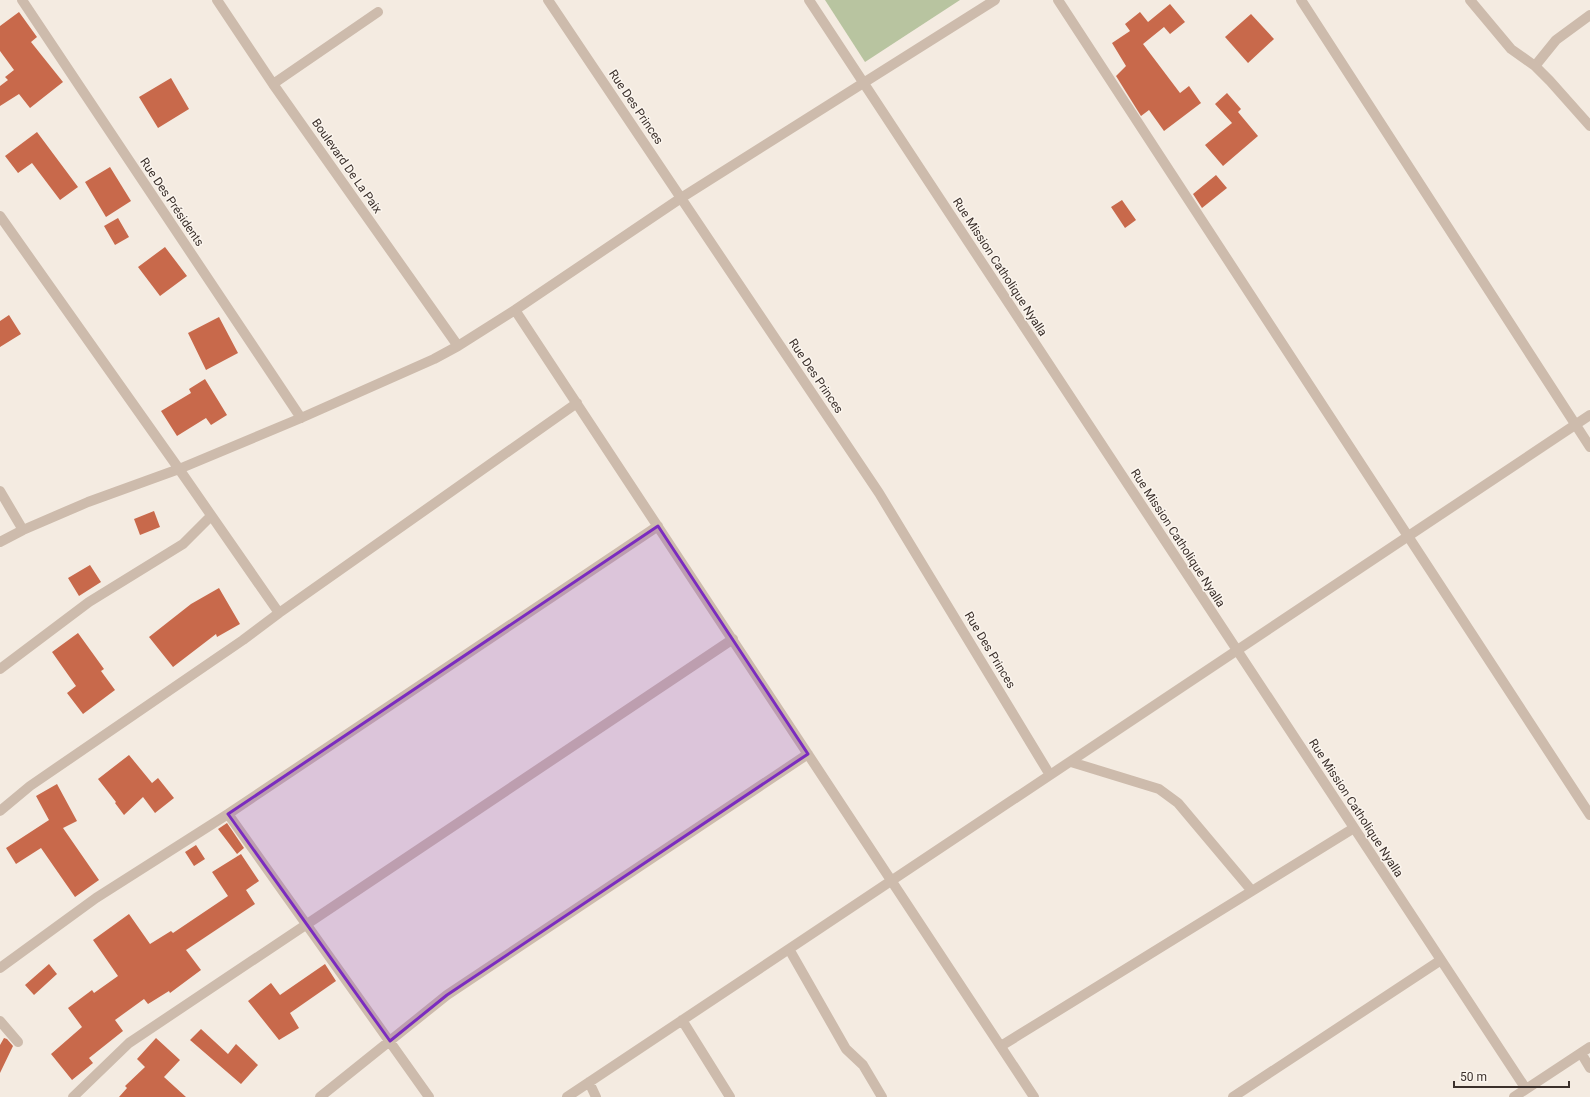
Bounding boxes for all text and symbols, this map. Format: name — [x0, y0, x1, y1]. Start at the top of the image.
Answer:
street label: Rue Des Princes — [606, 67, 666, 147]
street label: Boulevard De La Paix — [309, 116, 385, 216]
street label: Rue Des Présidents — [137, 155, 207, 249]
street label: Rue Mission Catholique Nyalla — [950, 195, 1050, 339]
street label: Rue Des Princes — [786, 336, 846, 416]
street label: Rue Mission Catholique Nyalla — [1128, 466, 1228, 610]
street label: Rue Des Princes — [962, 609, 1018, 691]
street label: Rue Mission Catholique Nyalla — [1306, 736, 1406, 880]
scale bar — [1454, 1063, 1569, 1089]
text: 50 m — [1460, 1070, 1487, 1084]

